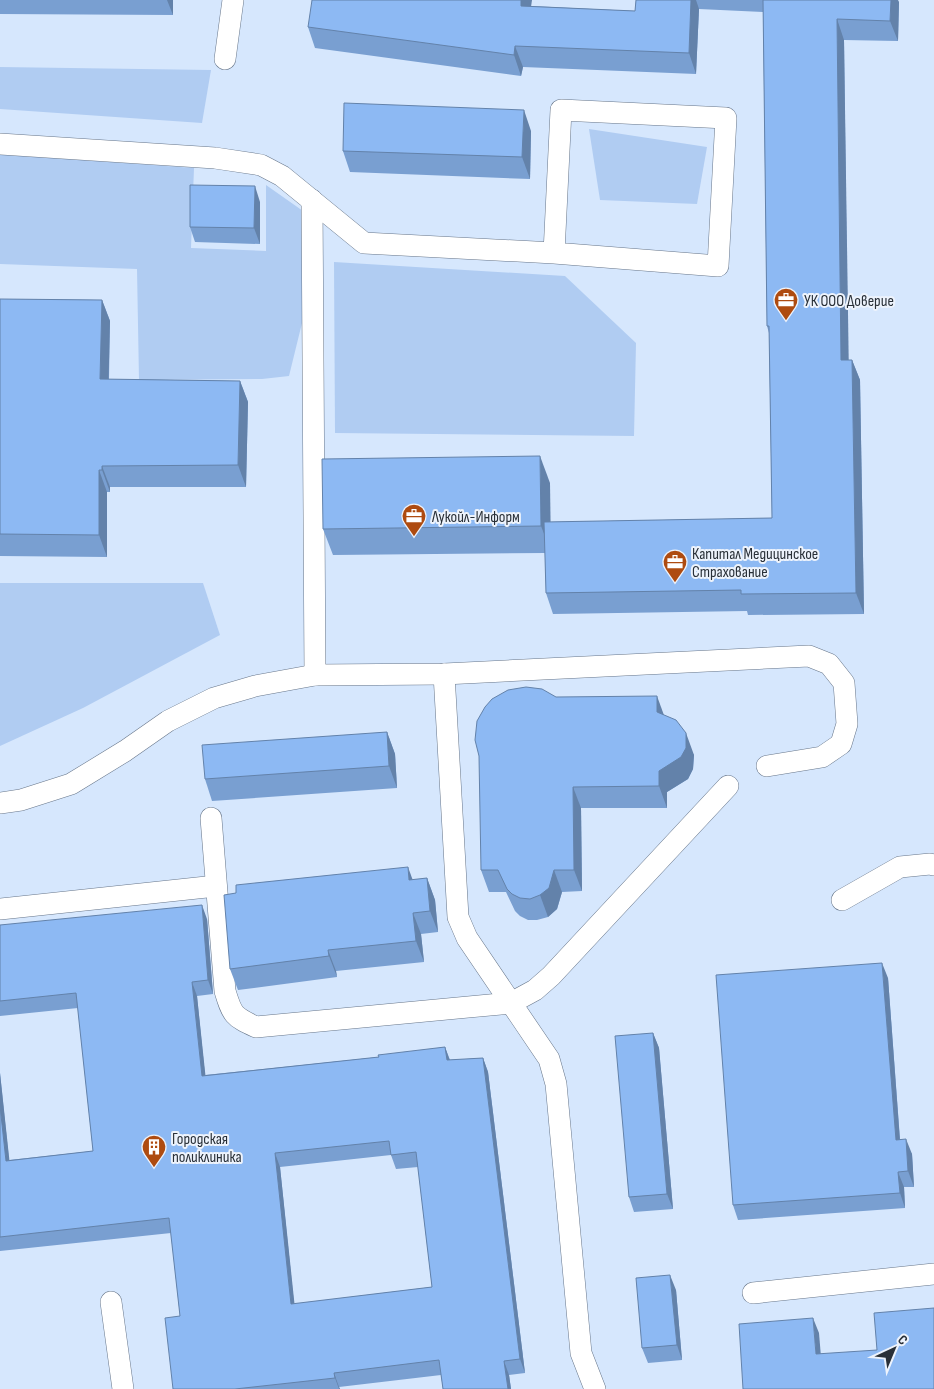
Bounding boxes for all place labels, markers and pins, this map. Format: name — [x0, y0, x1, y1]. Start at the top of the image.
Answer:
office icon: УК ООО Доверие — [773, 287, 799, 321]
place label: УК ООО Доверие — [804, 292, 894, 311]
office icon: Лукойл-Информ — [401, 503, 427, 537]
place label: Лукойл-Информ — [431, 508, 520, 527]
place label: Капитал Медицинское Страхование — [692, 545, 818, 582]
office icon: Капитал Медицинское Страхование — [662, 549, 688, 583]
place label: Городская поликлиника — [172, 1130, 242, 1167]
building icon: Городская поликлиника — [141, 1134, 167, 1168]

